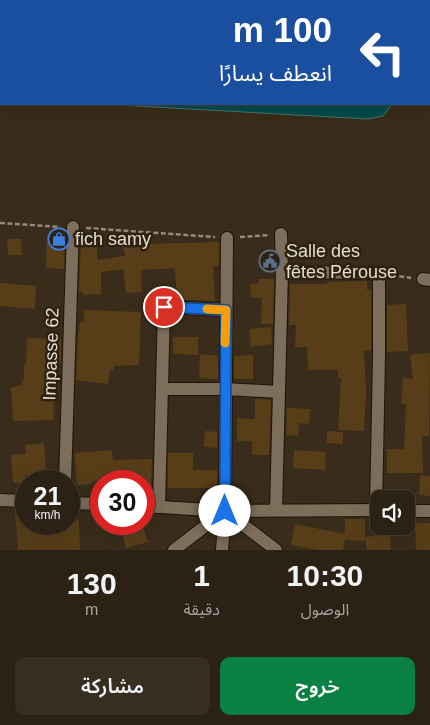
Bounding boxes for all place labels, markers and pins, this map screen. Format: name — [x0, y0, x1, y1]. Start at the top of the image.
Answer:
shop icon: fich samy — [47, 227, 71, 251]
place label: fich samy — [75, 229, 151, 249]
place label: Salle des fêtes Pérouse — [286, 241, 397, 282]
public building icon: Salle des fêtes Pérouse — [258, 249, 282, 273]
pin — [143, 286, 185, 328]

